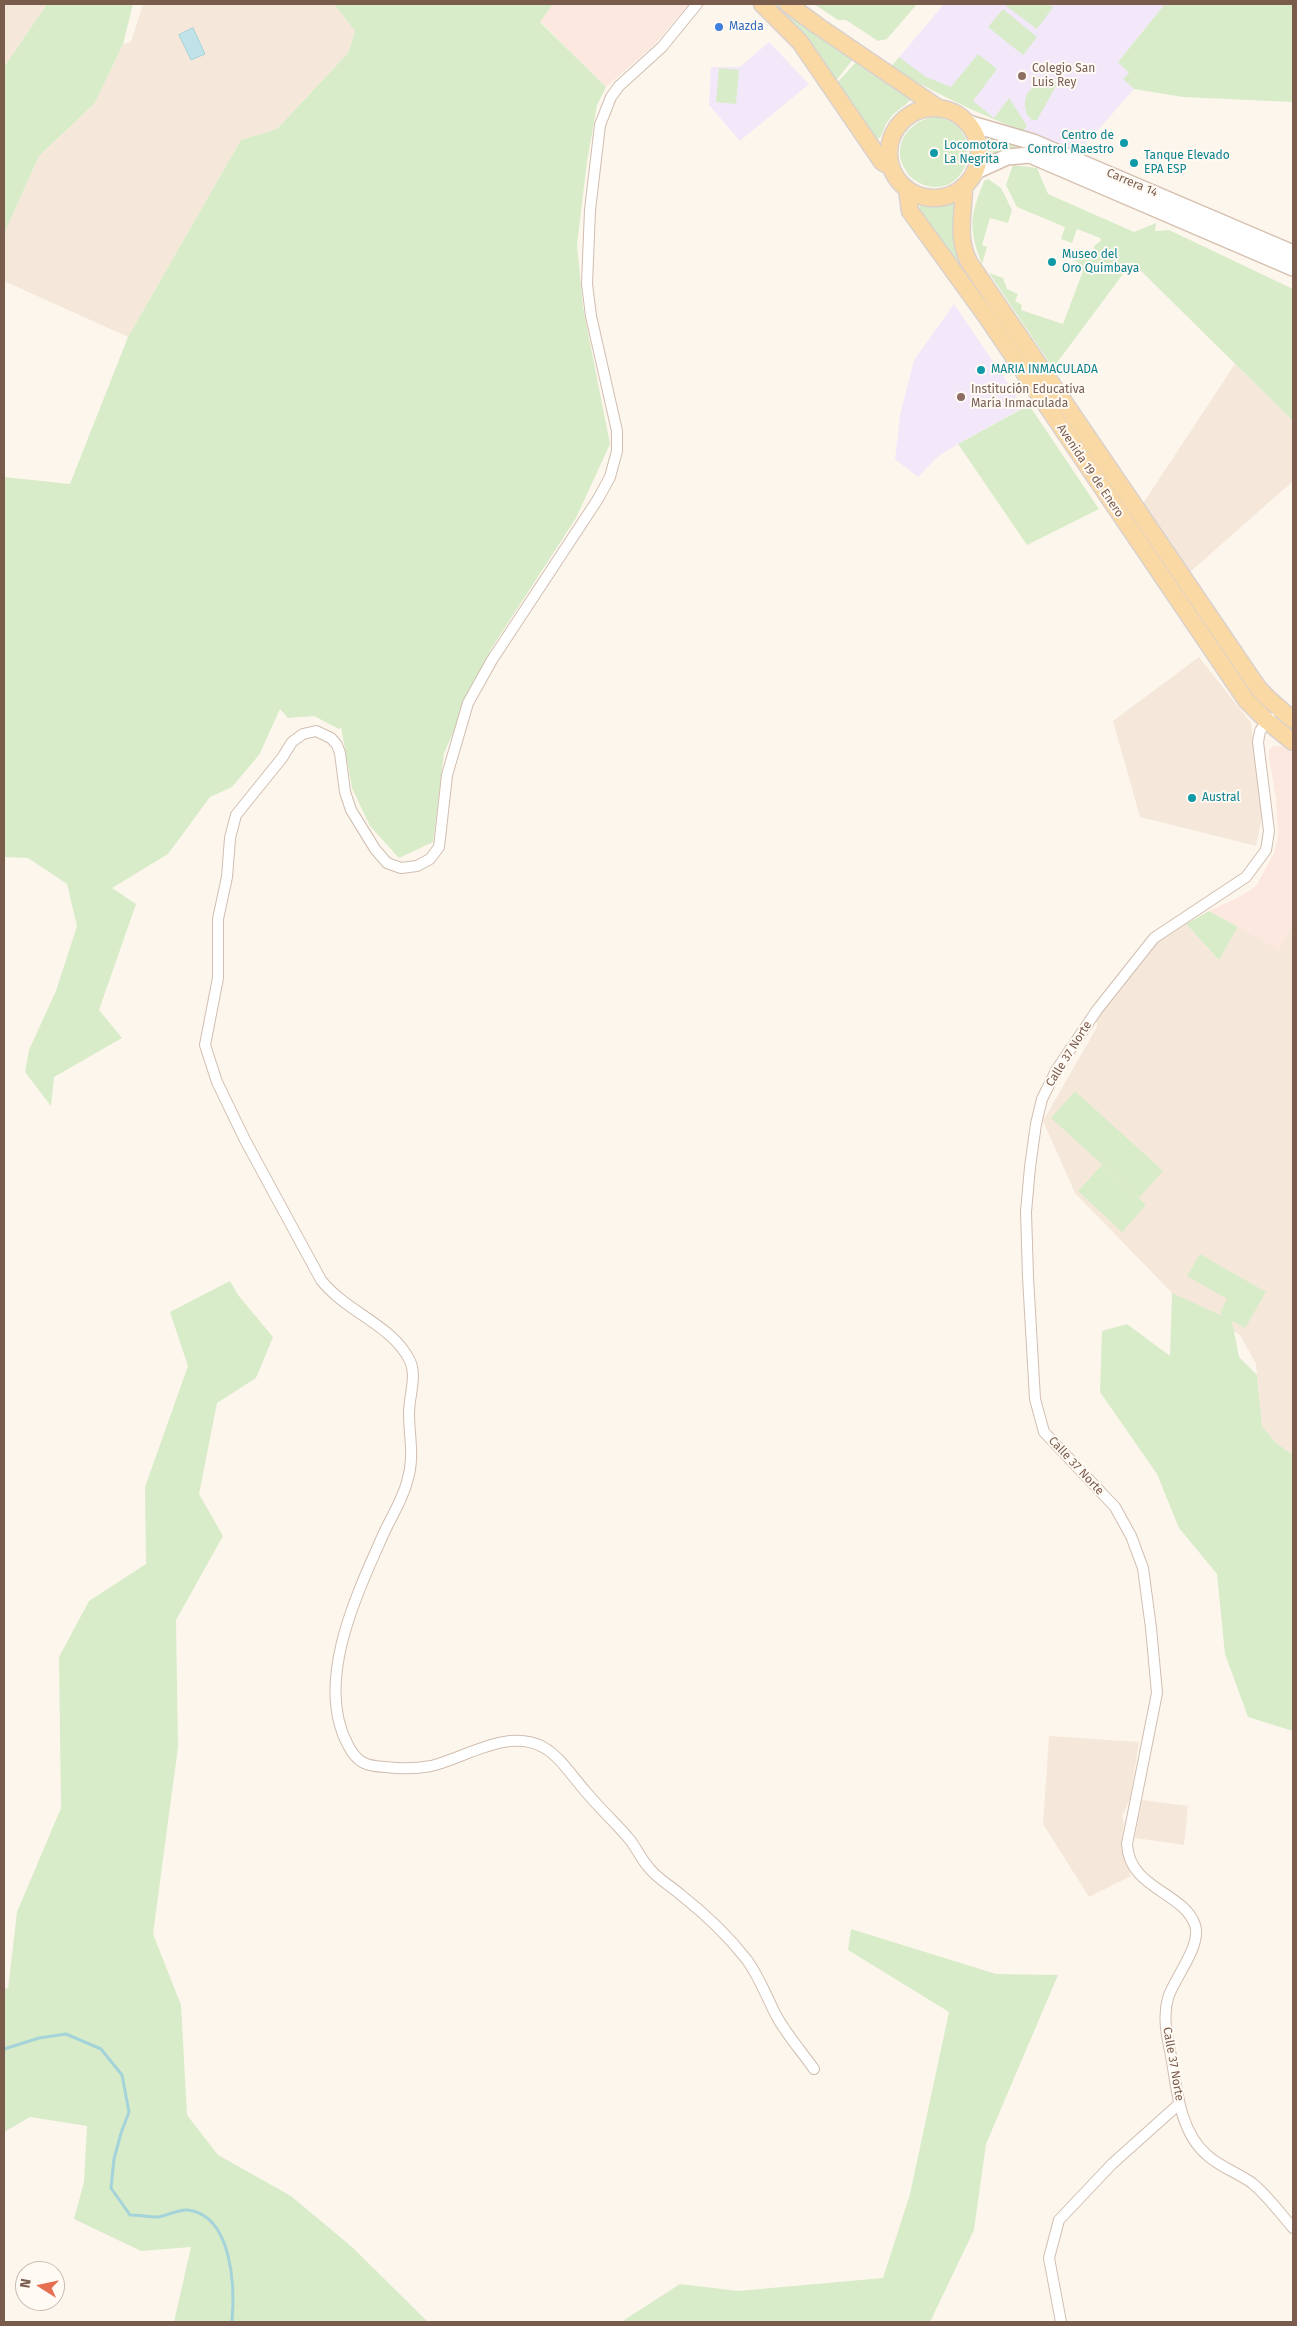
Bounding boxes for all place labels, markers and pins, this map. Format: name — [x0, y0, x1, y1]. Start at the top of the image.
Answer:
place label: Mazda — [729, 20, 764, 34]
marker: Mazda — [713, 21, 725, 33]
place label: Colegio San Luis Rey — [1032, 62, 1095, 90]
marker: Colegio San Luis Rey — [1016, 70, 1028, 82]
place label: Centro de Control Maestro — [1028, 129, 1114, 157]
marker: Centro de Control Maestro — [1118, 137, 1130, 149]
place label: Locomotora La Negrita — [944, 139, 1008, 167]
marker: Locomotora La Negrita — [928, 147, 940, 159]
place label: Tanque Elevado EPA ESP — [1144, 149, 1230, 177]
marker: Tanque Elevado EPA ESP — [1128, 157, 1140, 169]
place label: Museo del Oro Quimbaya — [1062, 248, 1139, 276]
marker: Museo del Oro Quimbaya — [1046, 256, 1058, 268]
place label: MARIA INMACULADA — [991, 363, 1098, 377]
marker: MARIA INMACULADA — [975, 364, 987, 376]
place label: Institución Educativa María Inmaculada — [971, 383, 1085, 411]
marker: Institución Educativa María Inmaculada — [955, 391, 967, 403]
place label: Austral — [1202, 791, 1240, 805]
marker: Austral — [1186, 792, 1198, 804]

